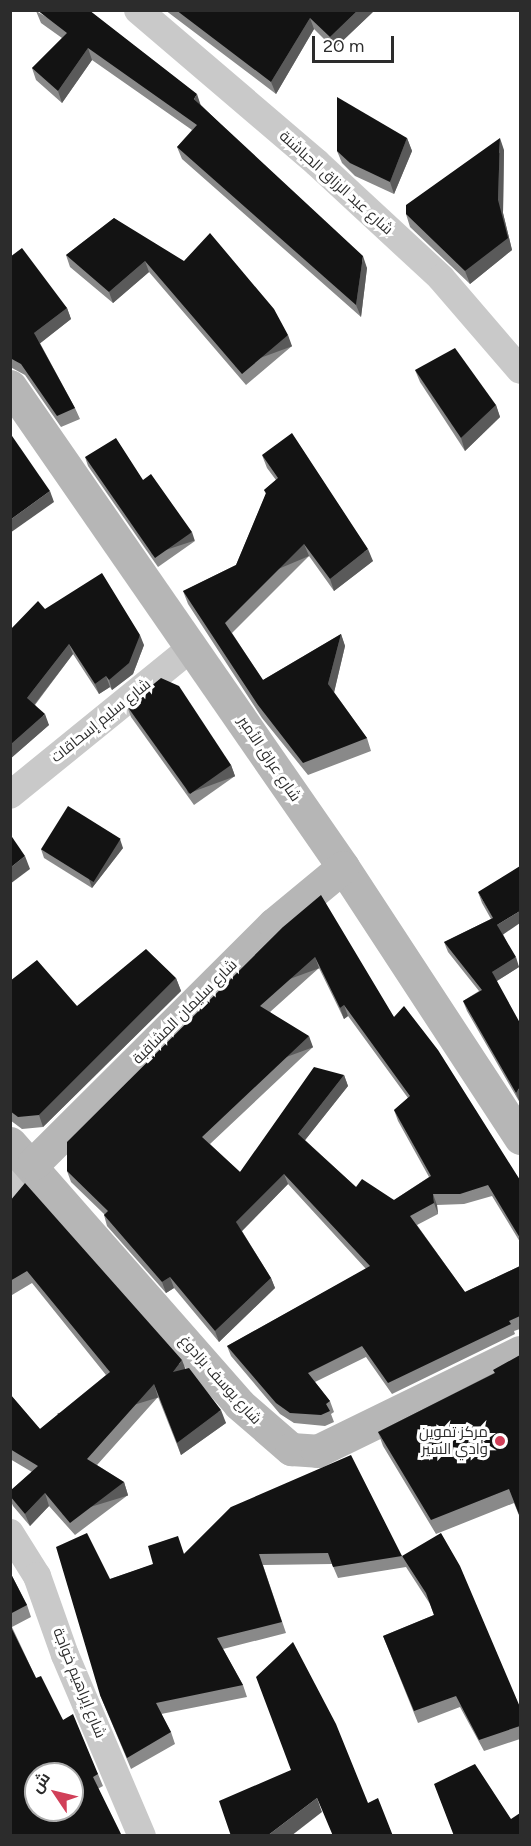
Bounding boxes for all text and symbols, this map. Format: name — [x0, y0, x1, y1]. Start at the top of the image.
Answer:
scale bar — [315, 24, 398, 62]
text: 20 m — [323, 35, 364, 57]
street label: شارع عبد الرزاق الحباشنة — [276, 127, 396, 239]
street label: شارع سليم إسحاقات — [48, 675, 154, 767]
street label: شارع عراق الأمير — [234, 713, 304, 805]
street label: شارع سليمان المشاقبة — [129, 956, 241, 1068]
street label: شارع يوسف بزادوغ — [175, 1332, 265, 1428]
place label: مركز تموين وادي السير — [419, 1423, 488, 1458]
marker: مركز تموين وادي السير — [493, 1434, 507, 1448]
street label: شارع إبراهيم خواجة — [49, 1625, 109, 1741]
north arrow — [24, 1762, 84, 1822]
text: ش — [27, 1769, 54, 1796]

